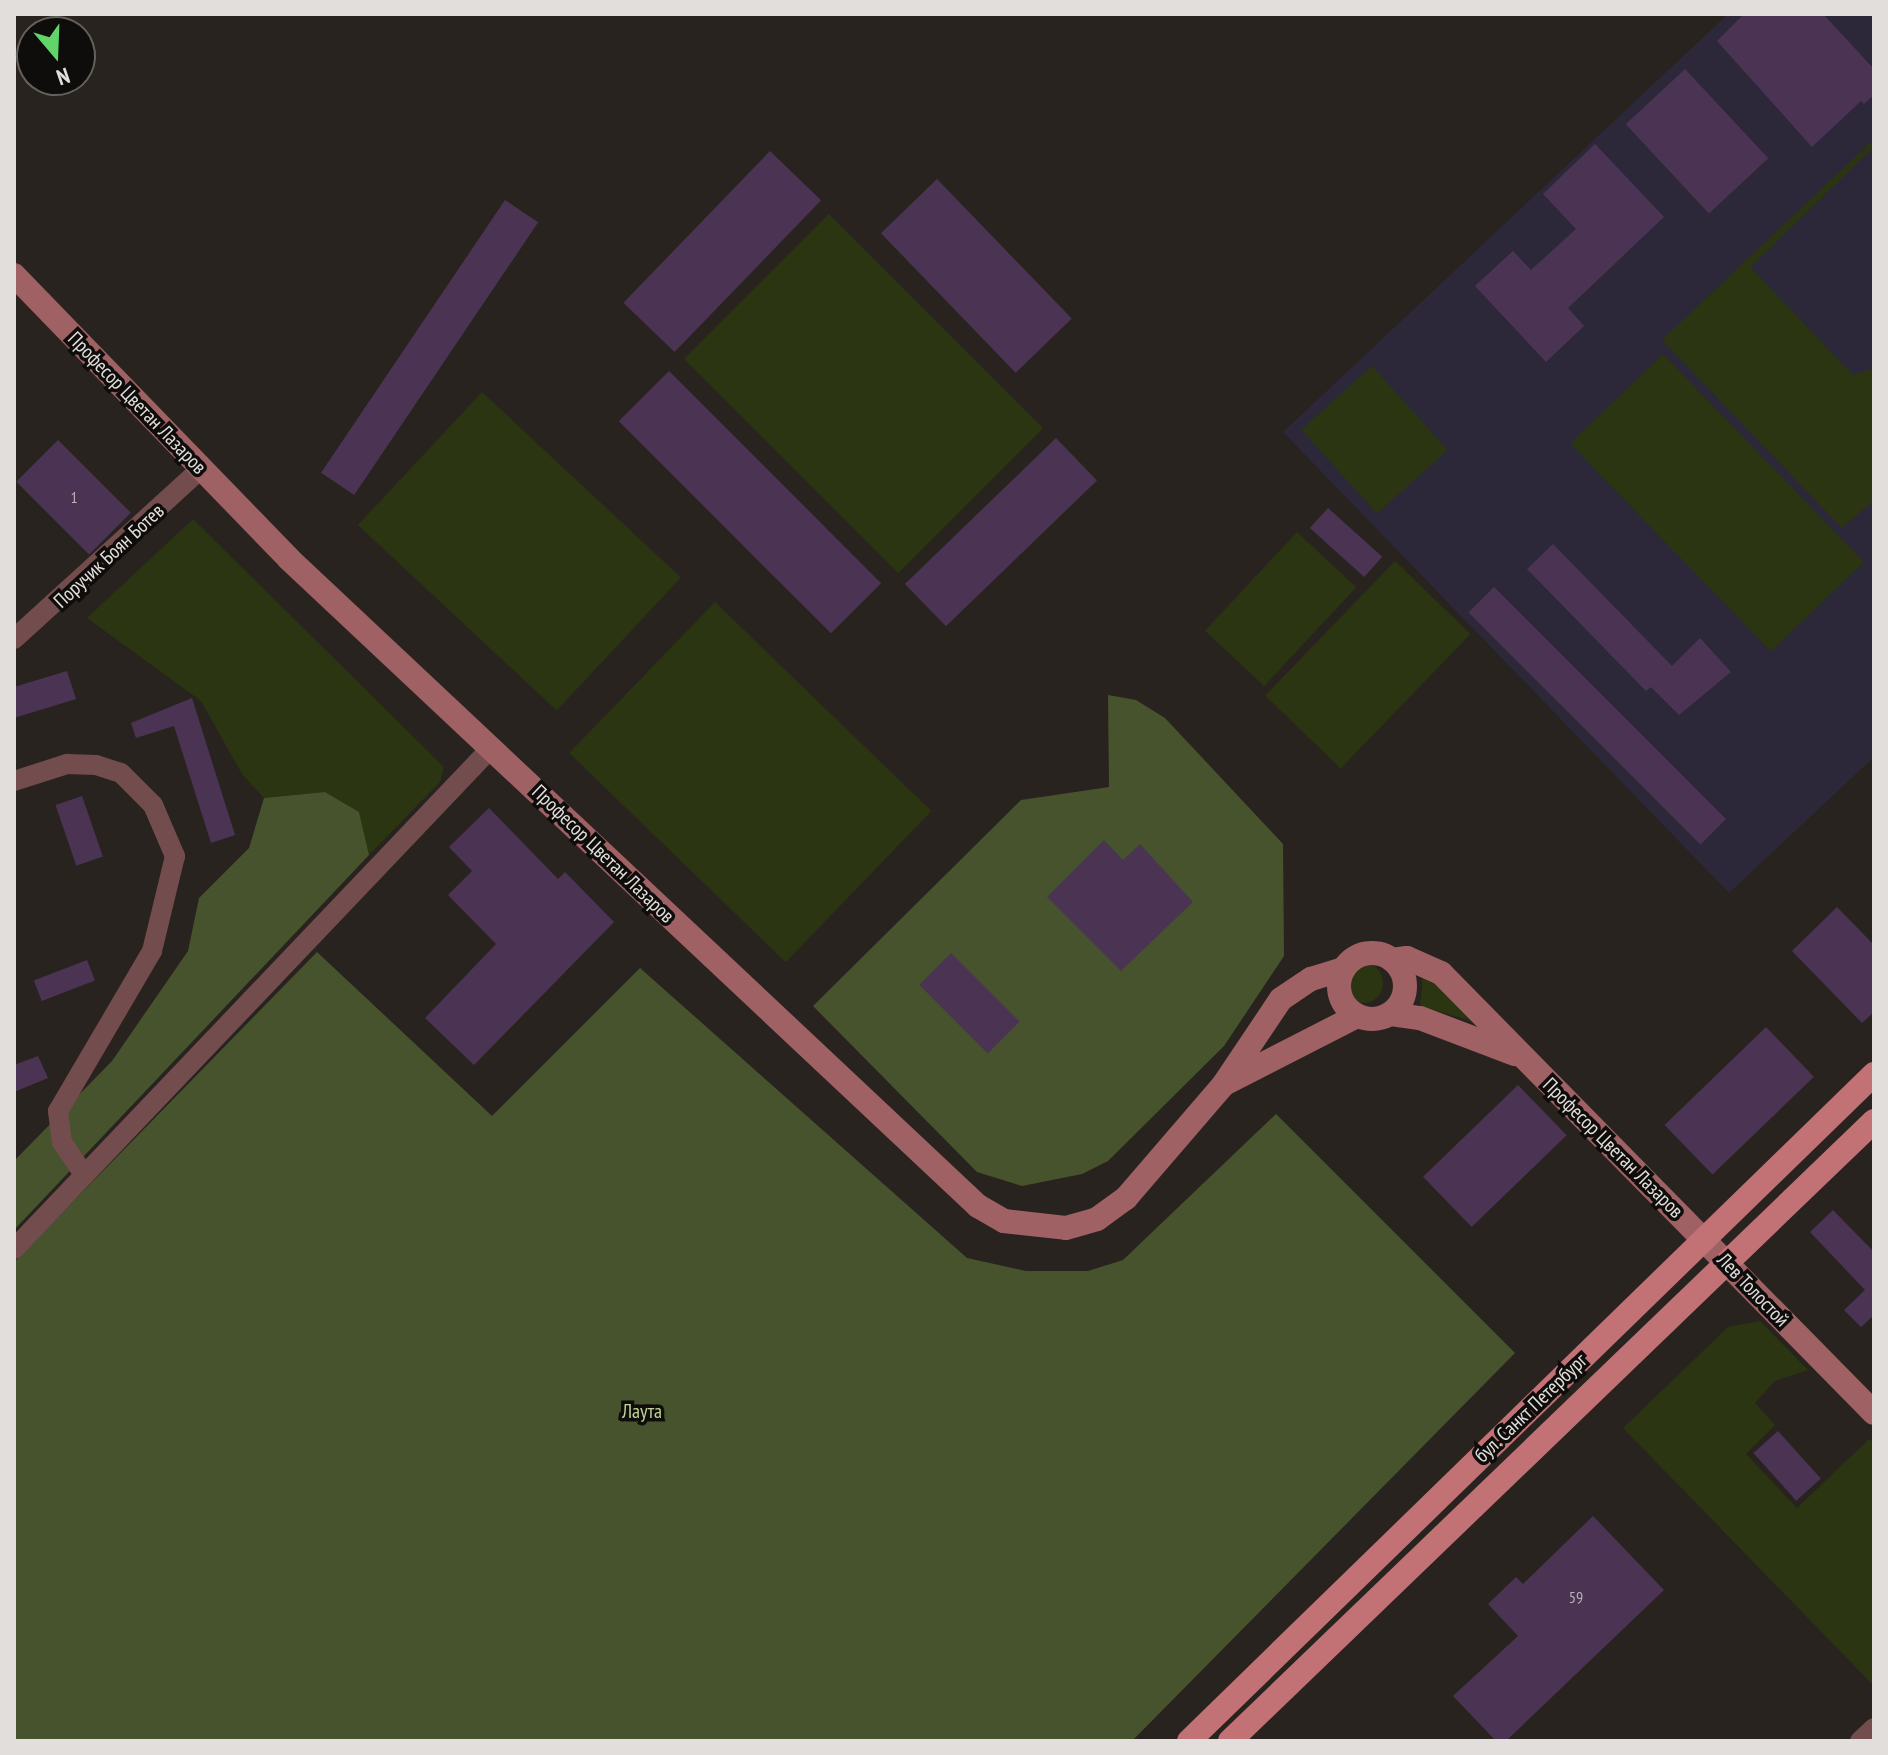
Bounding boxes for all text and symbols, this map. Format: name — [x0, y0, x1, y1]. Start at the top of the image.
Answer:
north arrow — [16, 16, 96, 96]
text: N — [53, 62, 73, 92]
street label: Професор Цветан Лазаров — [63, 327, 211, 479]
house number: 1 — [70, 487, 78, 507]
street label: Поручик Боян Ботев — [49, 499, 169, 613]
street label: Професор Цветан Лазаров — [527, 780, 679, 928]
street label: Професор Цветан Лазаров — [1538, 1073, 1688, 1223]
street label: Лев Толостой — [1712, 1248, 1794, 1332]
street label: бул. Санкт Петербург — [1469, 1348, 1593, 1468]
park label: Лаута — [622, 1399, 662, 1423]
house number: 59 — [1569, 1587, 1583, 1607]

